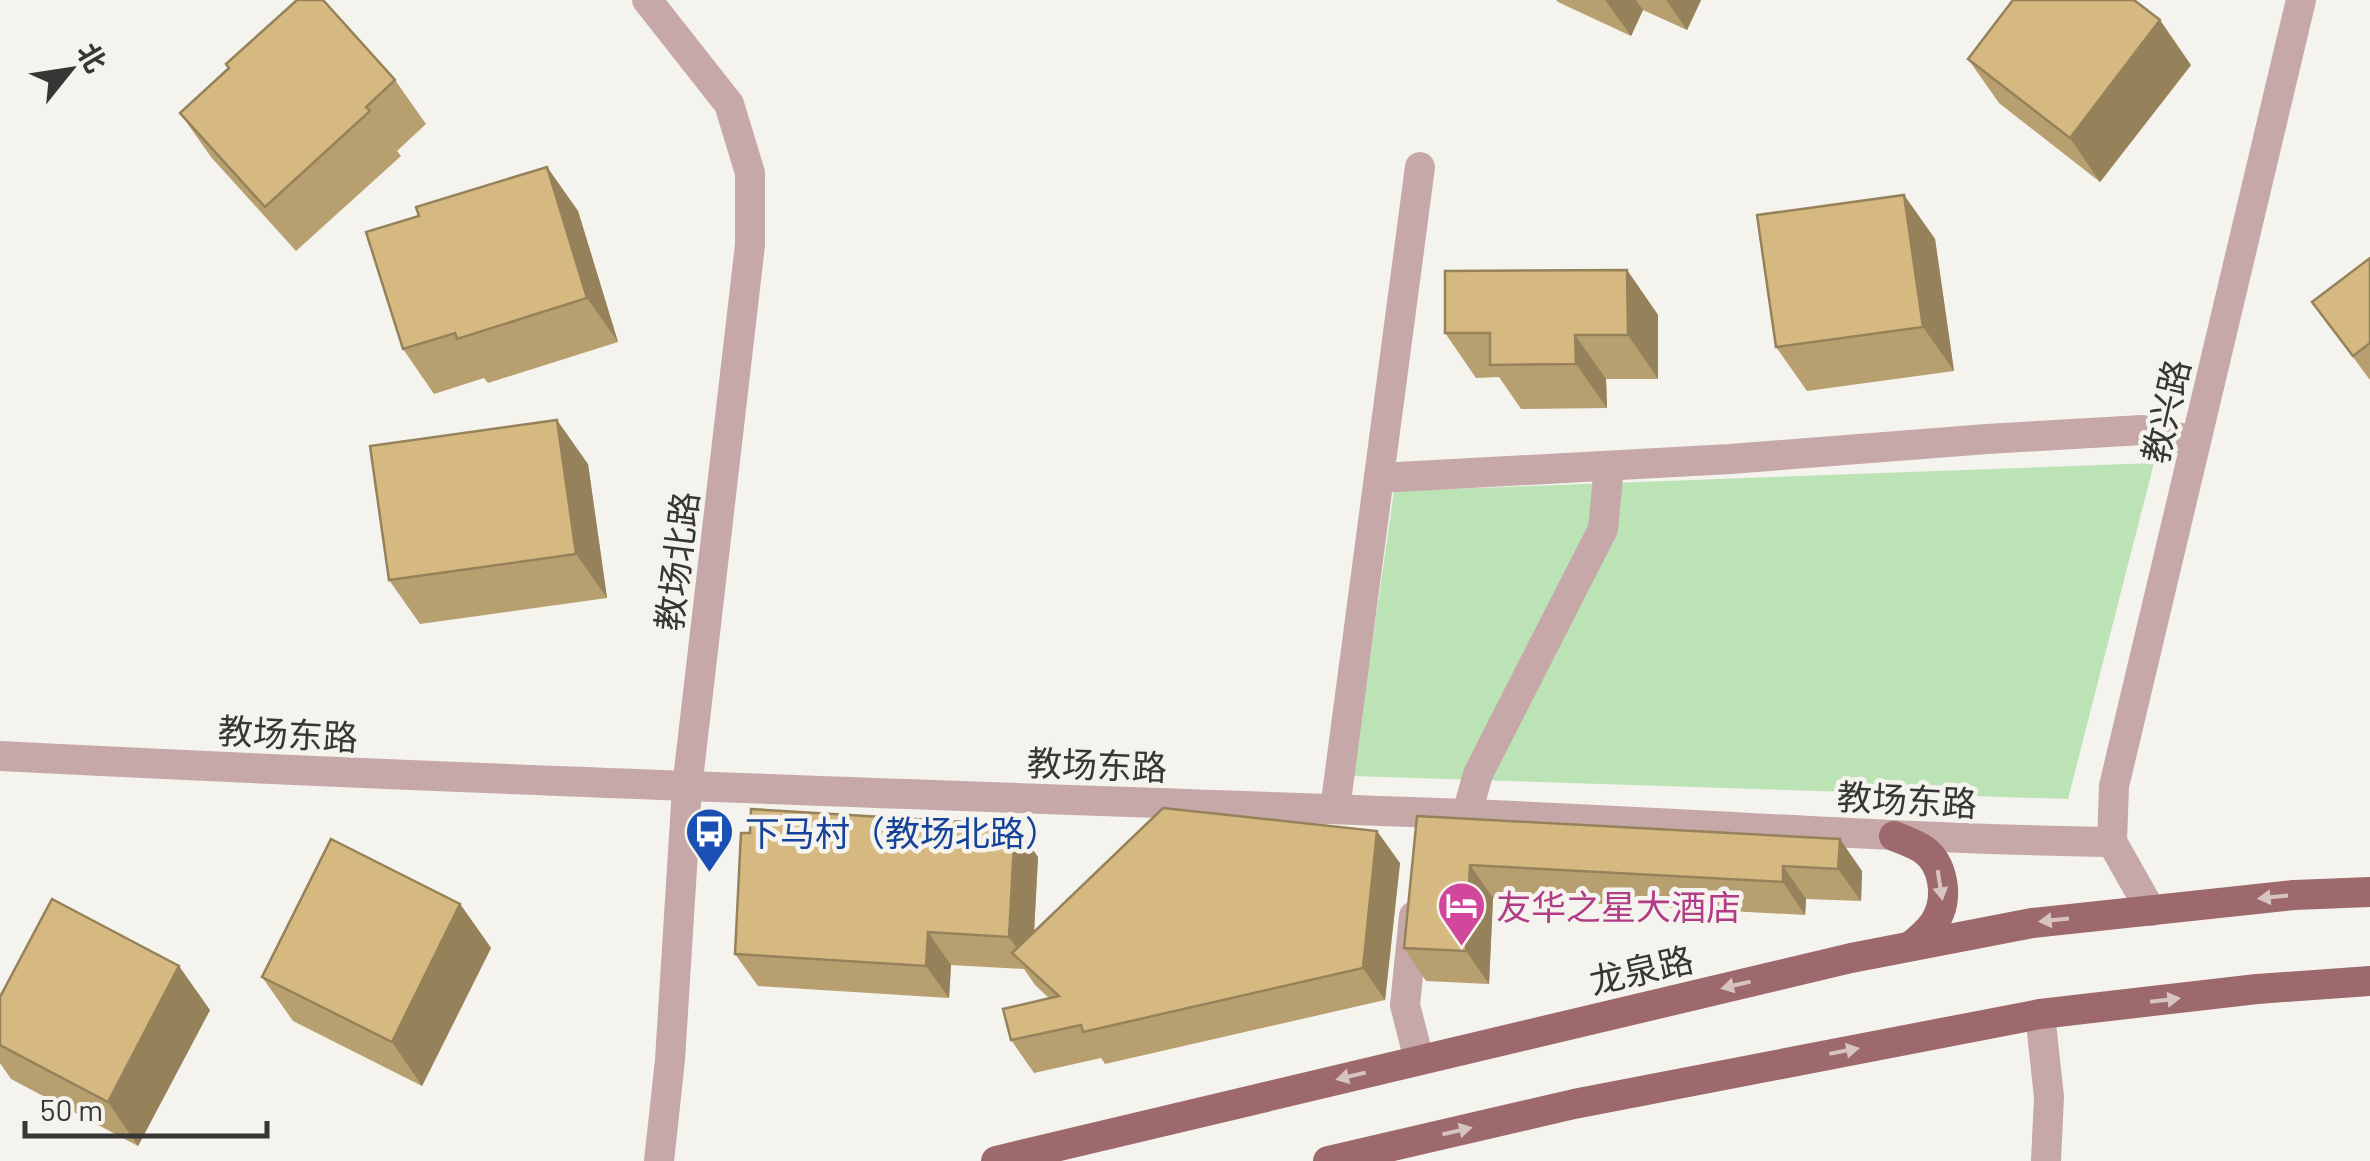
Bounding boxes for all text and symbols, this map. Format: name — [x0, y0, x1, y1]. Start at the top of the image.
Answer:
north arrow — [20, 20, 120, 120]
text: 北 — [71, 36, 114, 78]
street label: 教兴路 — [2133, 355, 2197, 467]
street label: 教场北路 — [647, 489, 705, 633]
street label: 教场东路 — [217, 708, 359, 758]
street label: 教场东路 — [1026, 741, 1168, 787]
street label: 教场东路 — [1836, 774, 1978, 824]
bus stop icon: 下马村（教场北路） — [684, 806, 736, 874]
place label: 下马村（教场北路） — [745, 811, 1060, 853]
one-way arrow — [1933, 870, 1949, 901]
hotel icon: 友华之星大酒店 — [1435, 880, 1487, 948]
place label: 友华之星大酒店 — [1496, 885, 1741, 927]
one-way arrow — [2256, 889, 2288, 905]
one-way arrow — [2038, 913, 2069, 929]
street label: 龙泉路 — [1585, 937, 1697, 1001]
one-way arrow — [1720, 978, 1751, 993]
one-way arrow — [2149, 992, 2181, 1008]
one-way arrow — [1829, 1042, 1860, 1058]
one-way arrow — [1335, 1069, 1366, 1085]
scale bar — [25, 1076, 268, 1138]
text: 50 m — [40, 1091, 103, 1127]
one-way arrow — [1442, 1123, 1473, 1138]

